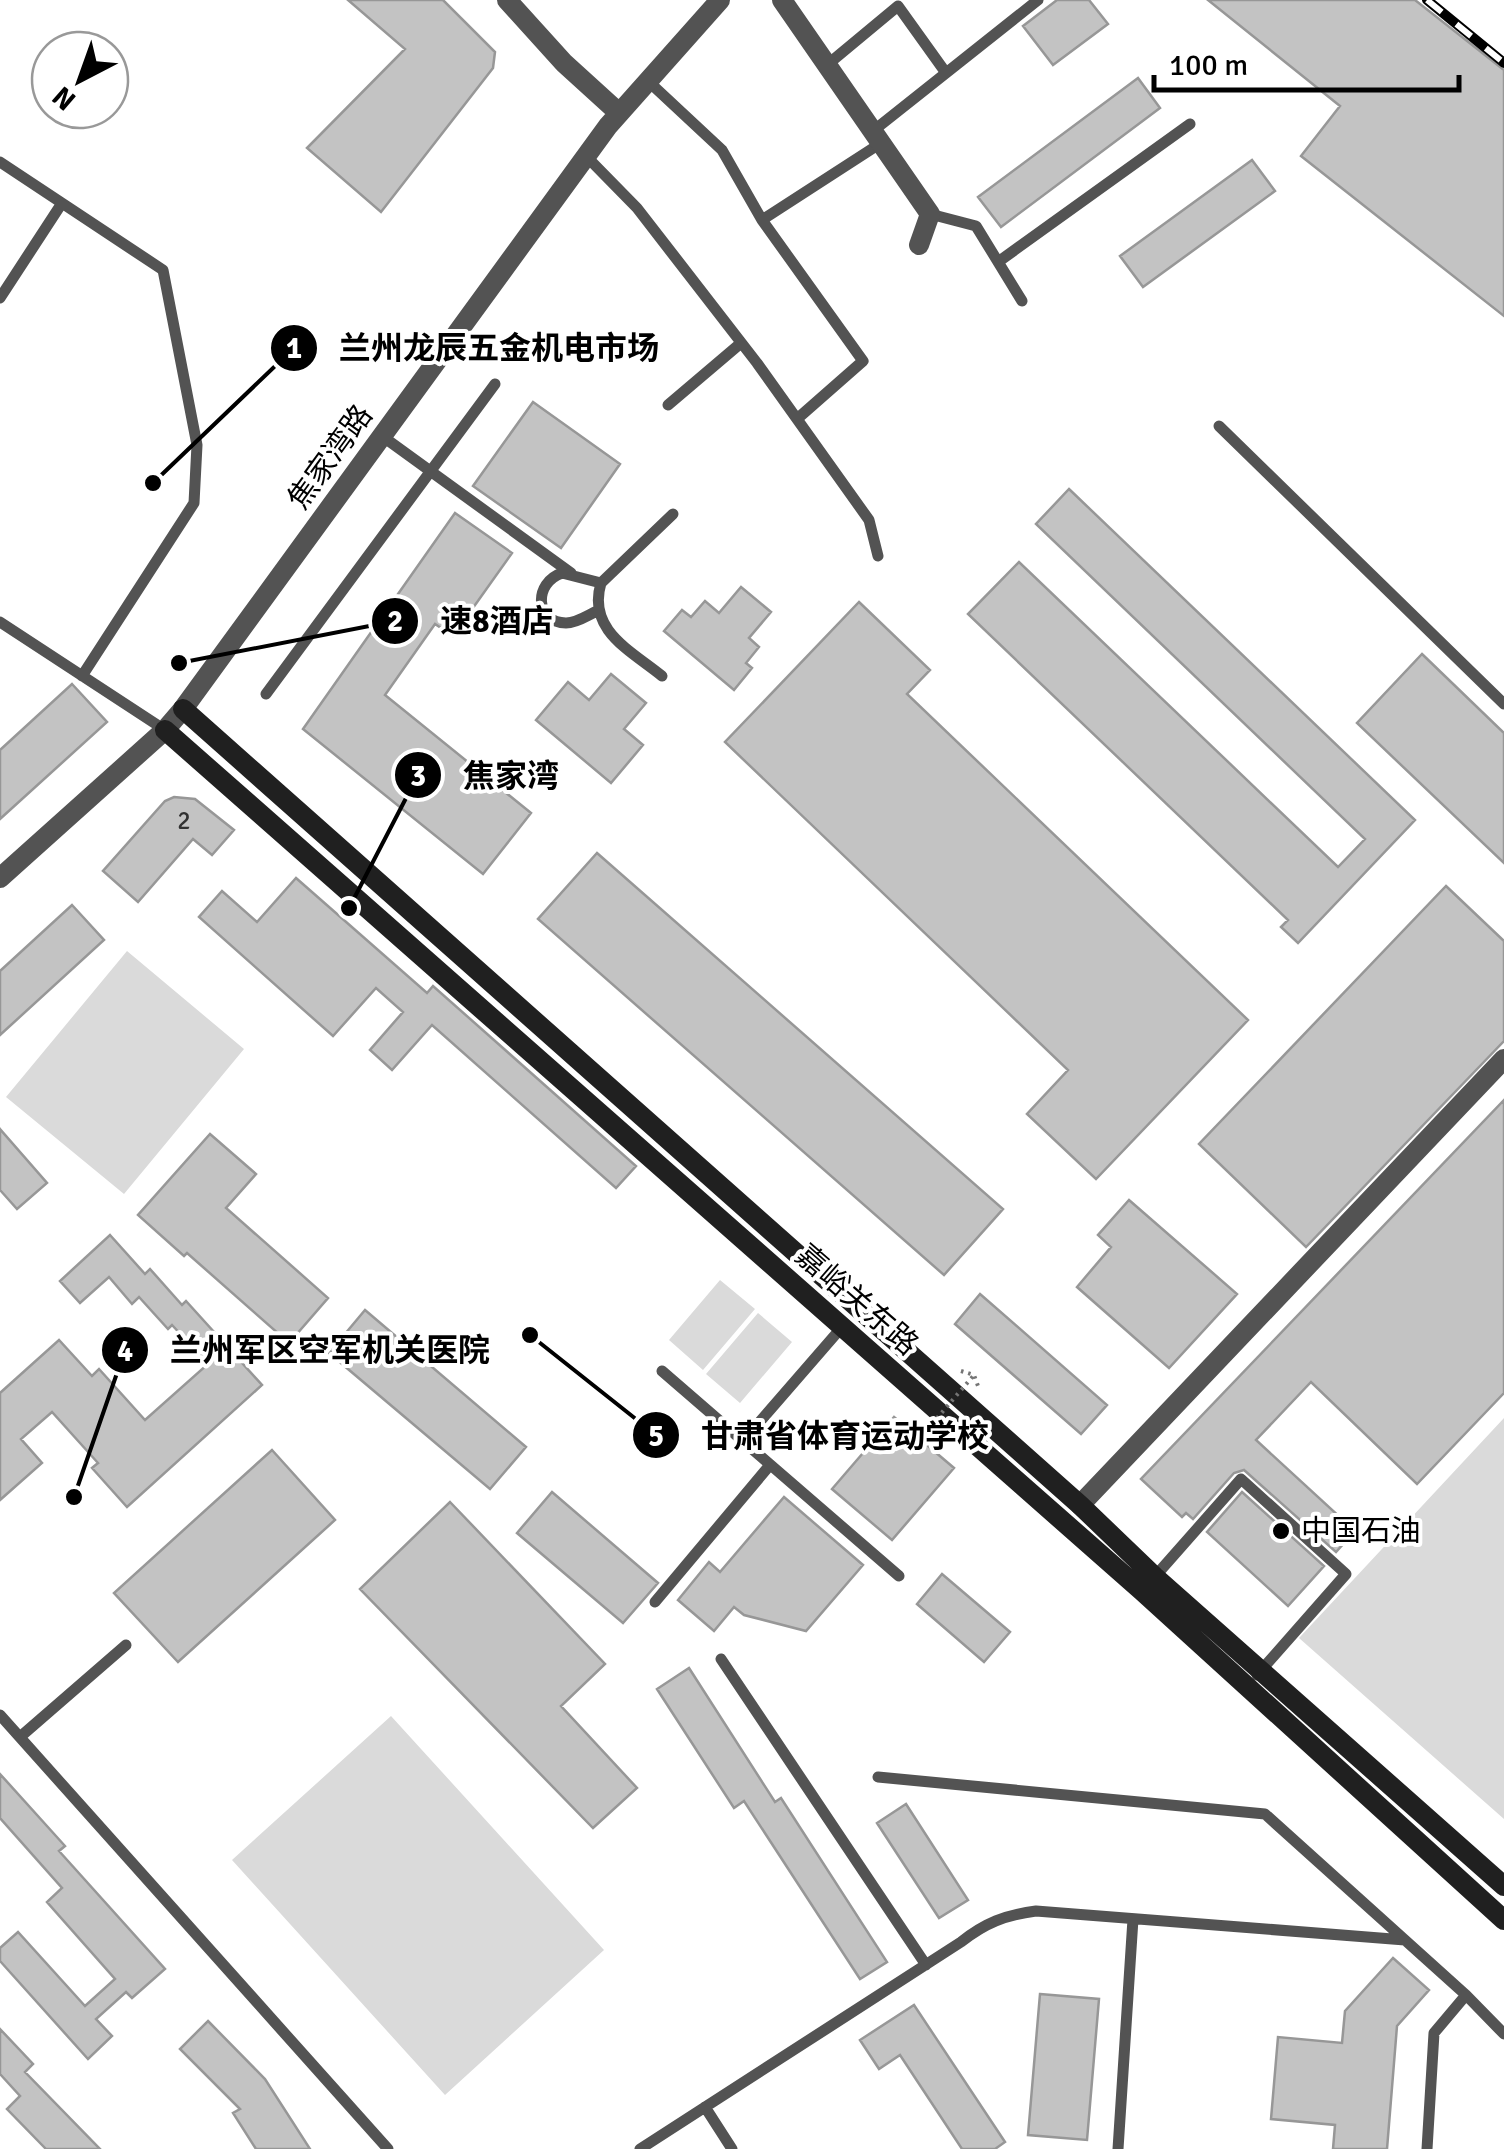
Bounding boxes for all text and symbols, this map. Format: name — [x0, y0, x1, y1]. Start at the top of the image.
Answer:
north arrow — [30, 30, 130, 130]
scale bar — [1154, 30, 1459, 92]
text: 100 m — [1169, 47, 1248, 84]
text: N — [46, 79, 83, 117]
callout: 兰州龙辰五金机电市场 — [269, 317, 679, 379]
text: 兰州龙辰五金机电市场 — [339, 329, 659, 368]
text: 1 — [286, 330, 302, 367]
street label: 焦家湾路 — [280, 398, 381, 517]
callout: 速8酒店 — [370, 590, 574, 652]
text: 速8酒店 — [440, 602, 554, 641]
text: 2 — [387, 603, 403, 640]
callout: 焦家湾 — [393, 744, 579, 806]
text: 焦家湾 — [463, 757, 559, 796]
text: 3 — [410, 758, 426, 795]
house number: 2 — [177, 805, 191, 836]
street label: 嘉峪关东路 — [788, 1237, 925, 1364]
callout: 兰州军区空军机关医院 — [100, 1319, 510, 1381]
text: 兰州军区空军机关医院 — [170, 1331, 490, 1370]
text: 4 — [117, 1333, 133, 1370]
callout: 甘肃省体育运动学校 — [631, 1404, 1009, 1466]
text: 甘肃省体育运动学校 — [701, 1417, 989, 1456]
text: 5 — [648, 1418, 664, 1455]
place label: 中国石油 — [1301, 1513, 1421, 1550]
marker: 中国石油 — [1270, 1520, 1292, 1542]

